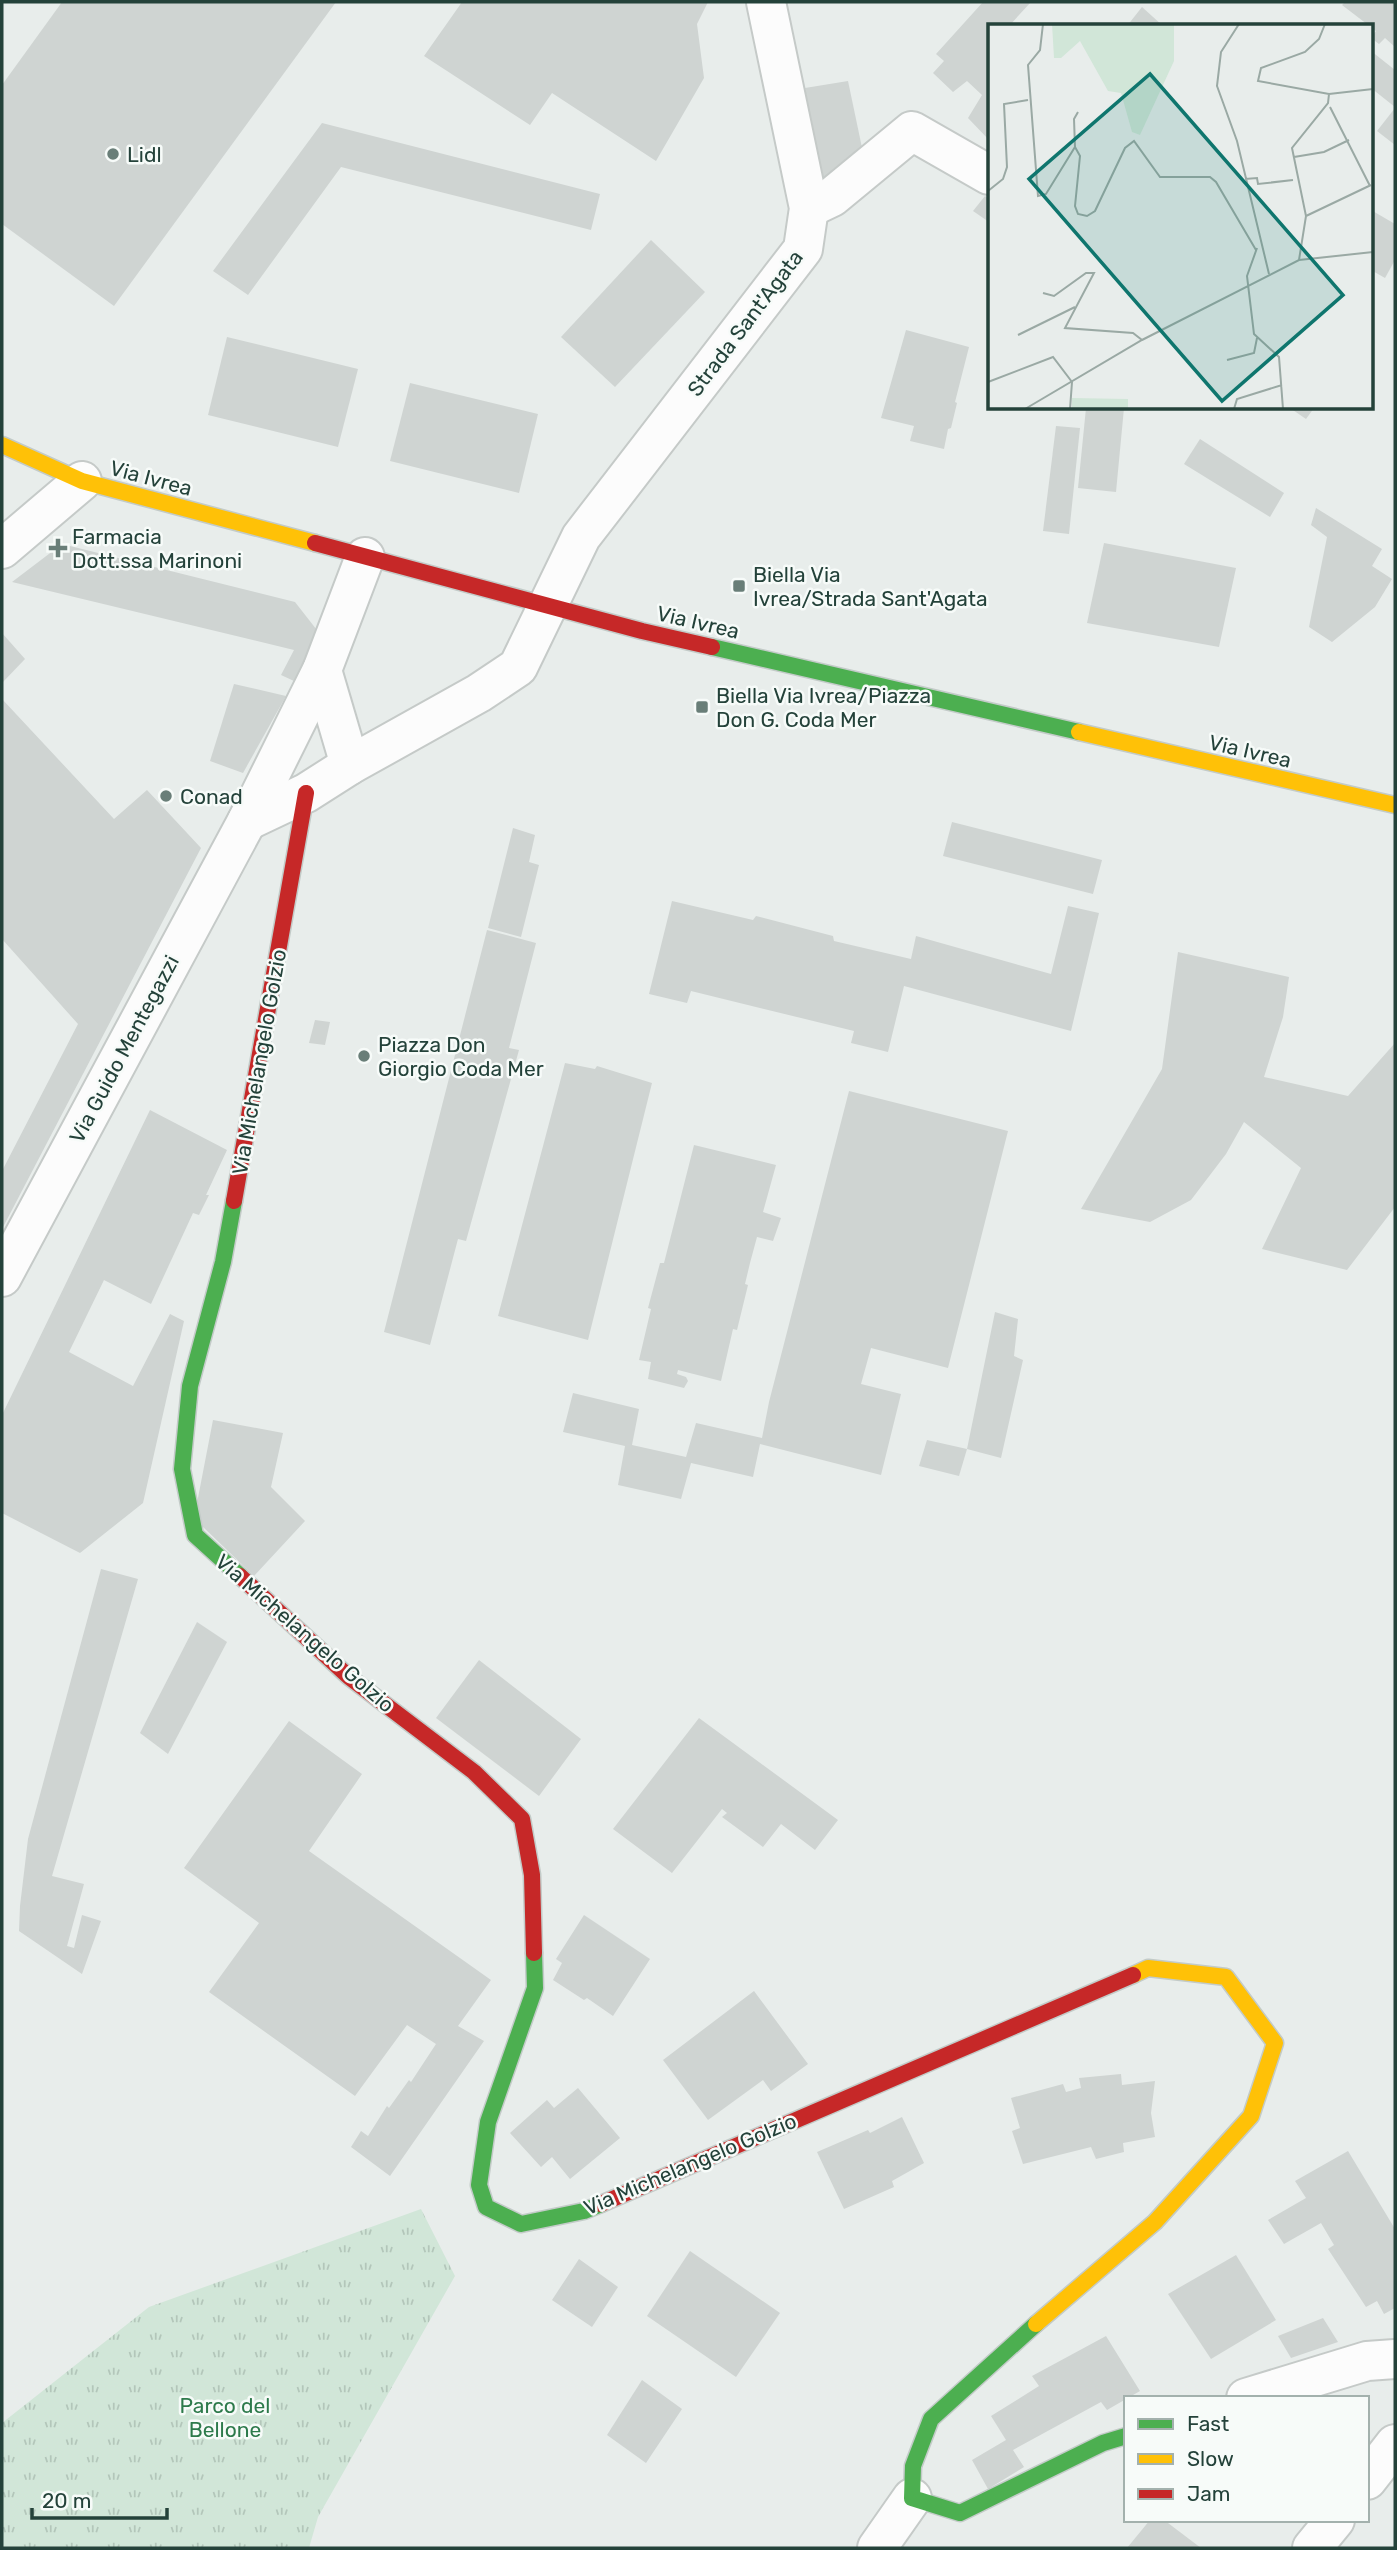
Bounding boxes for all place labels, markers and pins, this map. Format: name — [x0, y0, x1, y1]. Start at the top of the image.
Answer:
place label: Lidl — [127, 142, 162, 167]
marker: Lidl — [105, 146, 121, 162]
place label: Farmacia Dott.ssa Marinoni — [72, 524, 242, 573]
marker: Farmacia Dott.ssa Marinoni — [50, 540, 66, 556]
place label: Biella Via Ivrea/Strada Sant'Agata — [753, 562, 988, 611]
marker: Biella Via Ivrea/Strada Sant'Agata — [731, 578, 747, 594]
place label: Biella Via Ivrea/Piazza Don G. Coda Mer — [716, 683, 931, 732]
marker: Biella Via Ivrea/Piazza Don G. Coda Mer — [694, 699, 710, 715]
place label: Conad — [180, 784, 243, 809]
marker: Conad — [158, 788, 174, 804]
place label: Piazza Don Giorgio Coda Mer — [378, 1032, 544, 1081]
marker: Piazza Don Giorgio Coda Mer — [356, 1048, 372, 1064]

